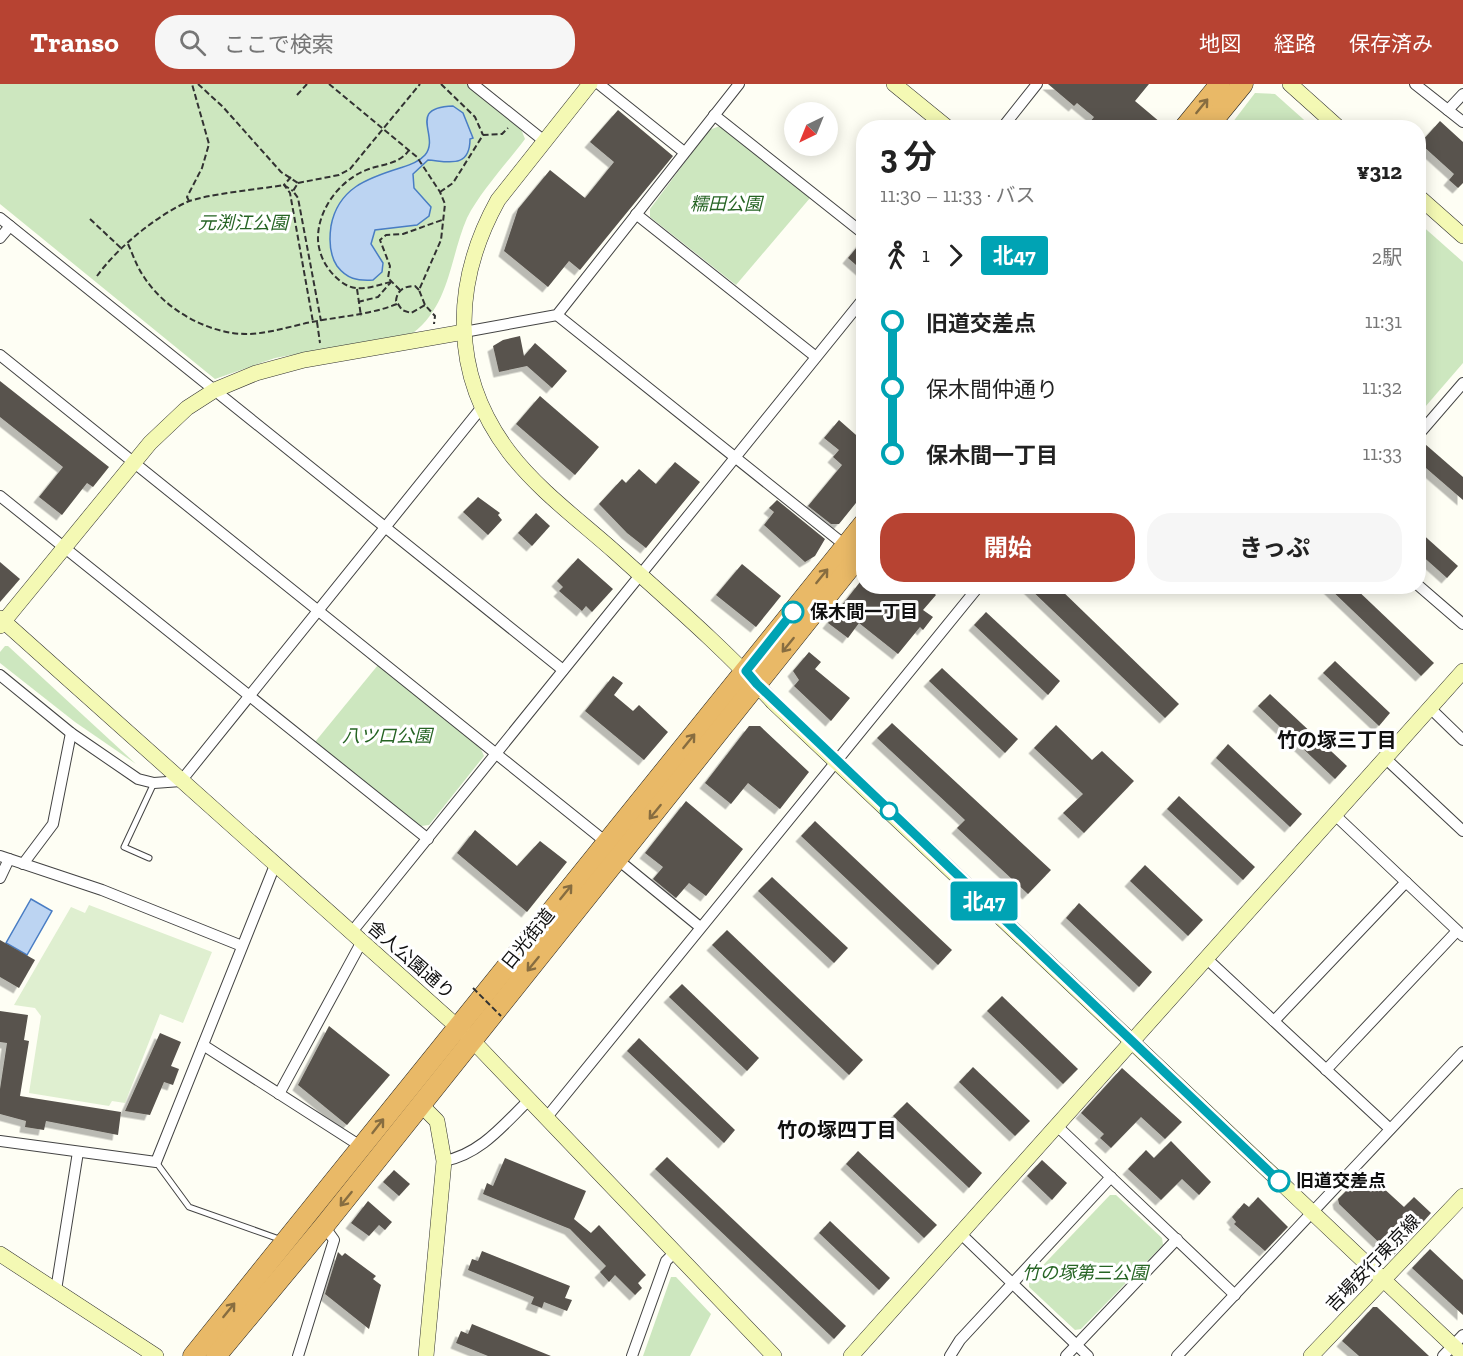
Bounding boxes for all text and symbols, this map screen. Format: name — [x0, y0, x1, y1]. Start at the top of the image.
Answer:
search box — [155, 15, 575, 69]
text: Transo — [30, 26, 119, 59]
icon: search — [176, 26, 209, 59]
text: ここで検索 — [224, 31, 334, 58]
text: 地図 — [1199, 31, 1241, 56]
text: 経路 — [1274, 31, 1316, 56]
text: 保存済み — [1349, 31, 1433, 56]
one-way arrow — [1195, 99, 1209, 114]
north arrow — [784, 102, 838, 156]
map controls — [784, 102, 838, 156]
text: 3 分 — [880, 137, 937, 176]
text: ¥312 — [1356, 158, 1402, 185]
text: 11:30 – 11:33 · バス — [880, 183, 1036, 207]
park label: 糯田公園 — [690, 193, 765, 215]
park label: 元渕江公園 — [198, 212, 291, 234]
icon: walk — [880, 239, 913, 272]
icon: forward — [939, 239, 972, 272]
text: 1 — [922, 243, 930, 267]
text: 北47 — [993, 243, 1036, 268]
text: 2駅 — [1372, 245, 1402, 269]
text: 11:31 — [1365, 309, 1402, 333]
text: 旧道交差点 — [926, 310, 1036, 337]
text: 11:32 — [1362, 375, 1402, 399]
text: 保木間仲通り — [926, 376, 1058, 403]
text: 11:33 — [1363, 441, 1402, 465]
text: 保木間一丁目 — [926, 442, 1058, 469]
button: 開始 — [880, 513, 1135, 582]
button: きっぷ — [1147, 513, 1402, 582]
one-way arrow — [815, 568, 828, 584]
marker: 保木間一丁目 — [782, 601, 804, 623]
place label: 保木間一丁目 — [810, 601, 918, 623]
one-way arrow — [781, 636, 794, 652]
park label: 八ツ口公園 — [342, 725, 435, 747]
district label: 竹の塚三丁目 — [1277, 728, 1397, 752]
one-way arrow — [683, 733, 696, 749]
unlabelled marker — [880, 802, 898, 820]
one-way arrow — [648, 804, 661, 820]
line badge: 北47 — [950, 882, 1018, 920]
one-way arrow — [559, 884, 572, 900]
text: 北47 — [963, 889, 1005, 914]
street label: 日光街道 — [497, 904, 559, 974]
street label: 舎人公園通り — [363, 916, 459, 1004]
one-way arrow — [526, 956, 539, 972]
one-way arrow — [371, 1118, 384, 1134]
district label: 竹の塚四丁目 — [777, 1118, 897, 1142]
marker: 旧道交差点 — [1268, 1170, 1290, 1192]
place label: 旧道交差点 — [1296, 1170, 1386, 1192]
one-way arrow — [339, 1190, 352, 1206]
street label: 吉場安行東京線 — [1321, 1210, 1425, 1316]
park label: 竹の塚第三公園 — [1022, 1262, 1151, 1284]
one-way arrow — [223, 1303, 236, 1319]

